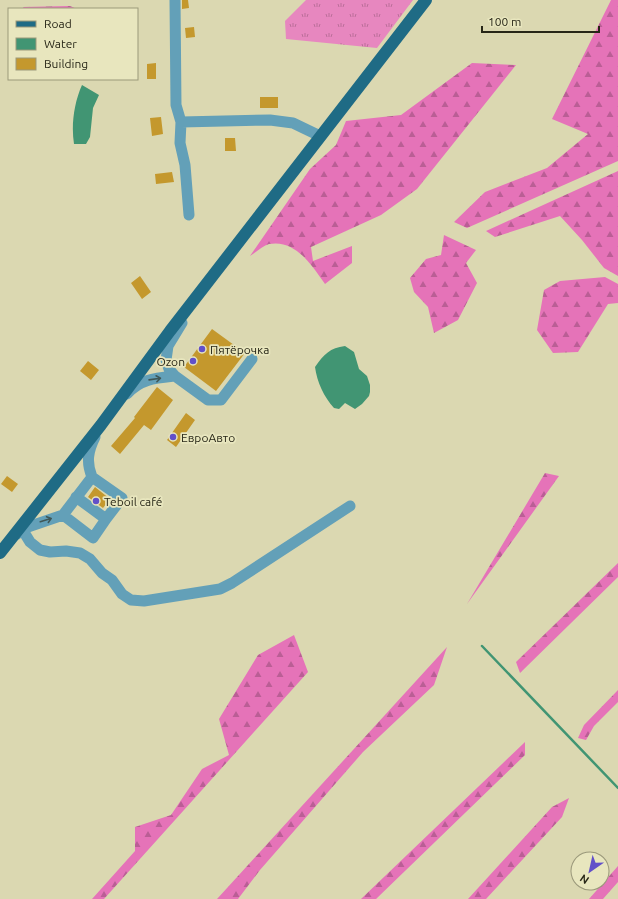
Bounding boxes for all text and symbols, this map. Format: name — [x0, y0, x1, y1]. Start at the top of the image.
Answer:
legend — [8, 8, 138, 80]
scale bar — [482, 8, 599, 34]
text: 100 m — [488, 15, 521, 28]
text: Road — [44, 17, 72, 30]
text: Water — [44, 37, 77, 50]
text: Building — [44, 57, 88, 70]
place label: Пятёрочка — [210, 343, 269, 356]
marker: Пятёрочка — [197, 344, 207, 354]
place label: Ozon — [156, 355, 185, 368]
marker: Ozon — [188, 356, 198, 366]
one-way arrow — [148, 374, 161, 382]
place label: ЕвроАвто — [181, 431, 235, 444]
marker: ЕвроАвто — [168, 432, 178, 442]
place label: Teboil café — [104, 495, 162, 508]
marker: Teboil café — [91, 496, 101, 506]
one-way arrow — [39, 516, 52, 523]
north arrow — [570, 851, 610, 891]
text: N — [578, 872, 591, 887]

